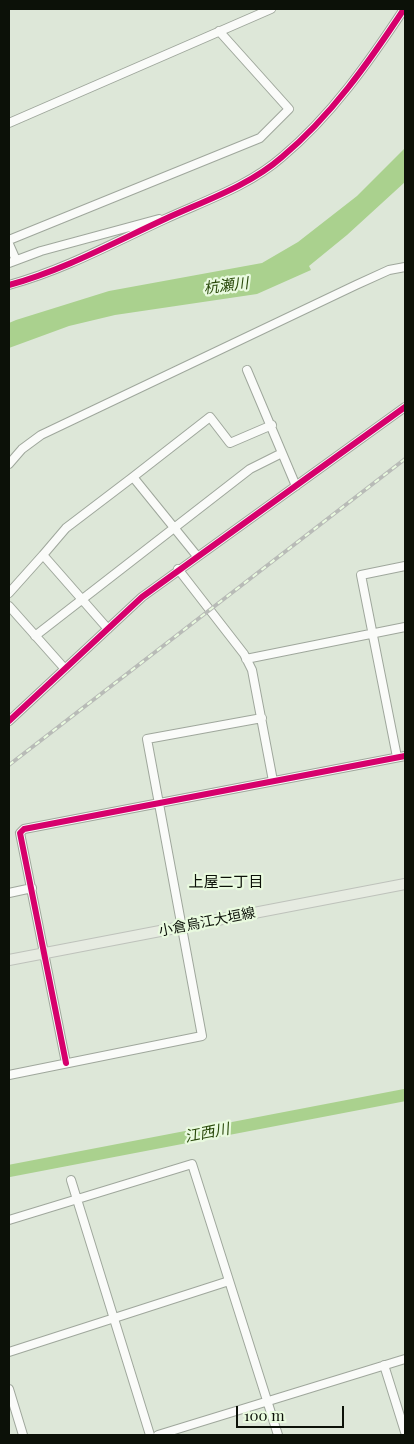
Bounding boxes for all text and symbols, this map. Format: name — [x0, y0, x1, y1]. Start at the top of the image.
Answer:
water label: 杭瀬川 — [203, 274, 249, 298]
district label: 上屋二丁目 — [189, 873, 263, 891]
street label: 小倉烏江大垣線 — [157, 904, 257, 940]
water label: 江西川 — [183, 1120, 231, 1146]
scale bar — [239, 1396, 346, 1428]
text: 100 m — [244, 1405, 285, 1425]

